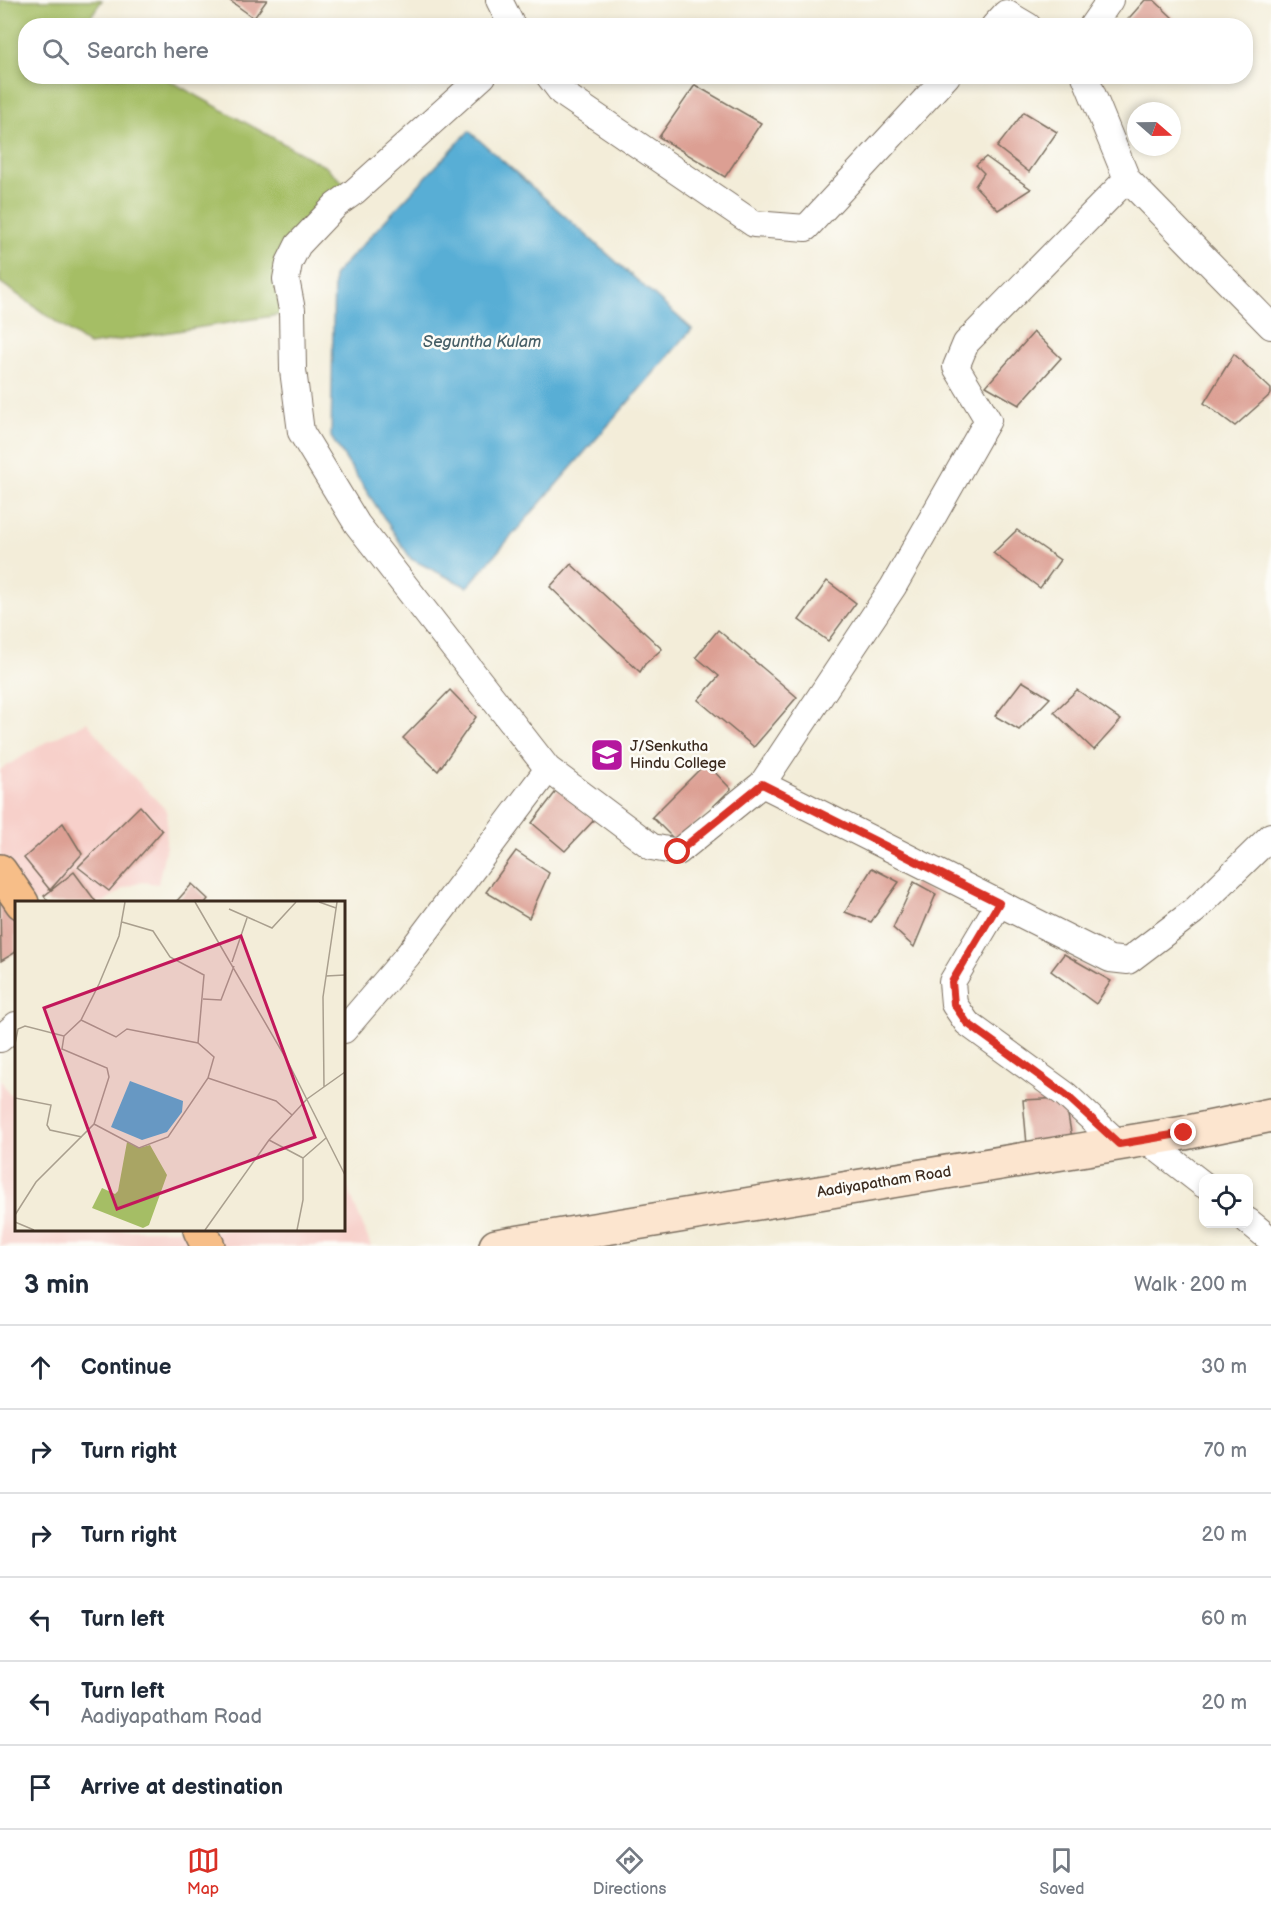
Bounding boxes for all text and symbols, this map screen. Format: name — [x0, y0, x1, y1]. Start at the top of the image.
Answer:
search box — [18, 18, 1253, 84]
icon: search — [39, 35, 72, 68]
text: Search here — [87, 38, 209, 65]
north arrow — [1127, 102, 1181, 156]
water label: Seguntha Kulam — [423, 333, 541, 352]
school or university icon: J/Senkutha Hindu College — [589, 737, 625, 773]
place label: J/Senkutha Hindu College — [630, 737, 726, 773]
route start — [664, 838, 690, 864]
inset map — [15, 901, 345, 1231]
route end — [1170, 1119, 1196, 1145]
street label: Aadiyapatham Road — [816, 1162, 952, 1202]
map controls — [1199, 1174, 1253, 1228]
button: locate — [1199, 1174, 1253, 1228]
text: 3 min — [24, 1270, 89, 1301]
text: Walk · 200 m — [1134, 1273, 1247, 1297]
icon: ahead — [24, 1351, 57, 1384]
text: Continue — [81, 1354, 171, 1381]
text: 30 m — [1201, 1355, 1247, 1379]
icon: right — [24, 1435, 57, 1468]
text: Turn right — [81, 1438, 177, 1465]
text: 70 m — [1203, 1439, 1247, 1463]
icon: right — [24, 1519, 57, 1552]
text: Turn right — [81, 1522, 177, 1549]
text: 20 m — [1202, 1523, 1247, 1547]
icon: left — [24, 1603, 57, 1636]
text: Turn left — [81, 1606, 165, 1633]
text: 60 m — [1201, 1607, 1247, 1631]
text: Turn left — [81, 1678, 165, 1705]
icon: left — [24, 1687, 57, 1720]
text: 20 m — [1202, 1691, 1247, 1715]
text: Aadiyapatham Road — [81, 1705, 262, 1729]
icon: arrive — [24, 1771, 57, 1804]
text: Arrive at destination — [81, 1774, 283, 1801]
tab: Map — [187, 1844, 220, 1899]
tab: Directions — [593, 1844, 666, 1899]
tab: Saved — [1039, 1844, 1084, 1899]

